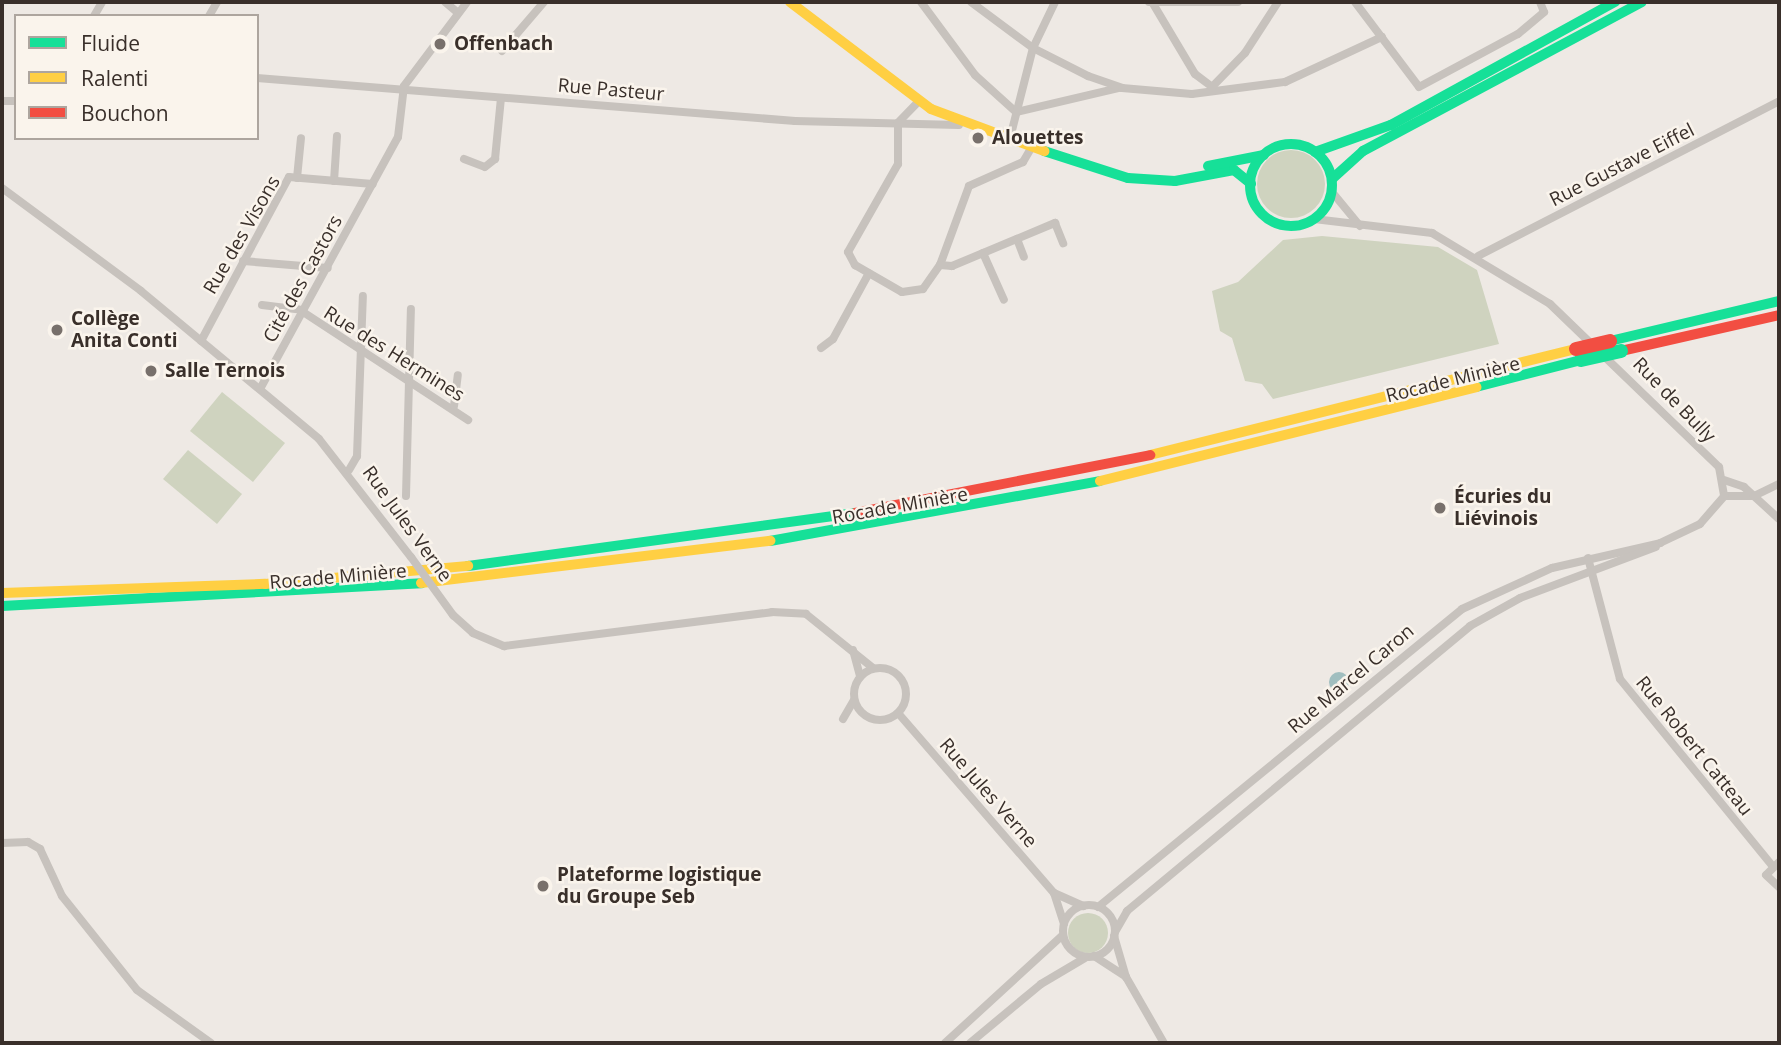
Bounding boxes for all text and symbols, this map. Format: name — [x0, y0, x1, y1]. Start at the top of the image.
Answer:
legend — [14, 14, 259, 140]
text: Fluide — [81, 29, 140, 57]
place label: Offenbach — [454, 33, 553, 55]
marker: Offenbach — [432, 36, 448, 52]
text: Ralenti — [81, 64, 148, 92]
street label: Rue Pasteur — [557, 74, 665, 106]
text: Bouchon — [81, 99, 169, 127]
street label: Rue Gustave Eiffel — [1546, 119, 1698, 211]
place label: Alouettes — [992, 127, 1084, 149]
marker: Alouettes — [970, 130, 986, 146]
street label: Rue des Visons — [199, 172, 285, 298]
street label: Cité des Castors — [259, 211, 347, 347]
street label: Rue des Hermines — [319, 302, 469, 406]
place label: Collège Anita Conti — [71, 308, 177, 352]
marker: Collège Anita Conti — [49, 322, 65, 338]
street label: Rocade Minière — [1384, 352, 1522, 408]
street label: Rue de Bully — [1628, 353, 1720, 447]
place label: Salle Ternois — [165, 360, 285, 382]
marker: Salle Ternois — [143, 363, 159, 379]
street label: Rue Jules Verne — [357, 462, 457, 586]
street label: Rocade Minière — [830, 483, 970, 529]
place label: Écuries du Liévinois — [1454, 486, 1551, 530]
marker: Écuries du Liévinois — [1432, 500, 1448, 516]
street label: Rocade Minière — [269, 560, 407, 594]
street label: Rue Marcel Caron — [1283, 620, 1419, 738]
street label: Rue Robert Catteau — [1631, 672, 1757, 820]
street label: Rue Jules Verne — [934, 734, 1042, 852]
place label: Plateforme logistique du Groupe Seb — [557, 864, 762, 908]
marker: Plateforme logistique du Groupe Seb — [535, 878, 551, 894]

